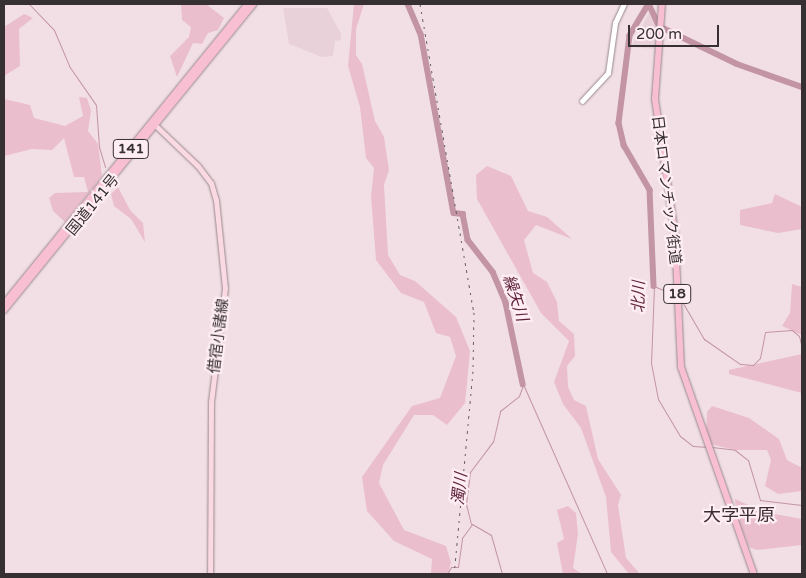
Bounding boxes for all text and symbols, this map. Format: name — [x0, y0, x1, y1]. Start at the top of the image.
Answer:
scale bar — [631, 15, 722, 47]
text: 200 m — [636, 25, 682, 43]
street label: 日本ロマンチック街道 — [648, 114, 684, 266]
road number: 141 — [112, 138, 150, 160]
street label: 国道141号 — [63, 171, 123, 239]
water label: 繰矢川 — [498, 272, 532, 324]
water label: 北川 — [629, 281, 649, 313]
road number: 18 — [662, 282, 692, 306]
street label: 借宿小諸線 — [205, 298, 233, 374]
water label: 濁川 — [449, 472, 471, 506]
district label: 大字平原 — [703, 504, 775, 526]

